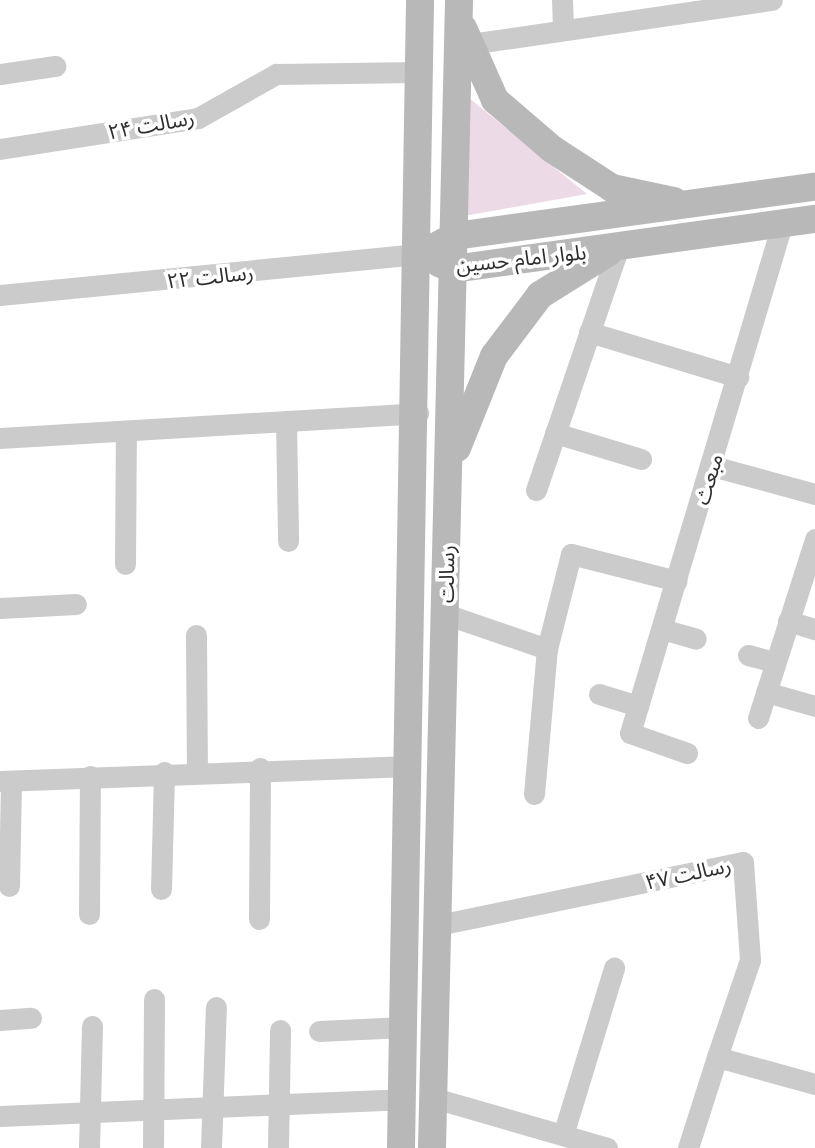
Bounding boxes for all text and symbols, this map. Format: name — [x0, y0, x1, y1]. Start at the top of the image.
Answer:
street label: رسالت ۲۴ — [106, 104, 196, 144]
street label: بلوار امام حسین — [455, 239, 587, 277]
street label: رسالت ۲۲ — [165, 259, 255, 293]
street label: مبعث — [688, 450, 728, 508]
street label: رسالت — [433, 545, 459, 603]
street label: رسالت ۴۷ — [643, 852, 733, 894]

